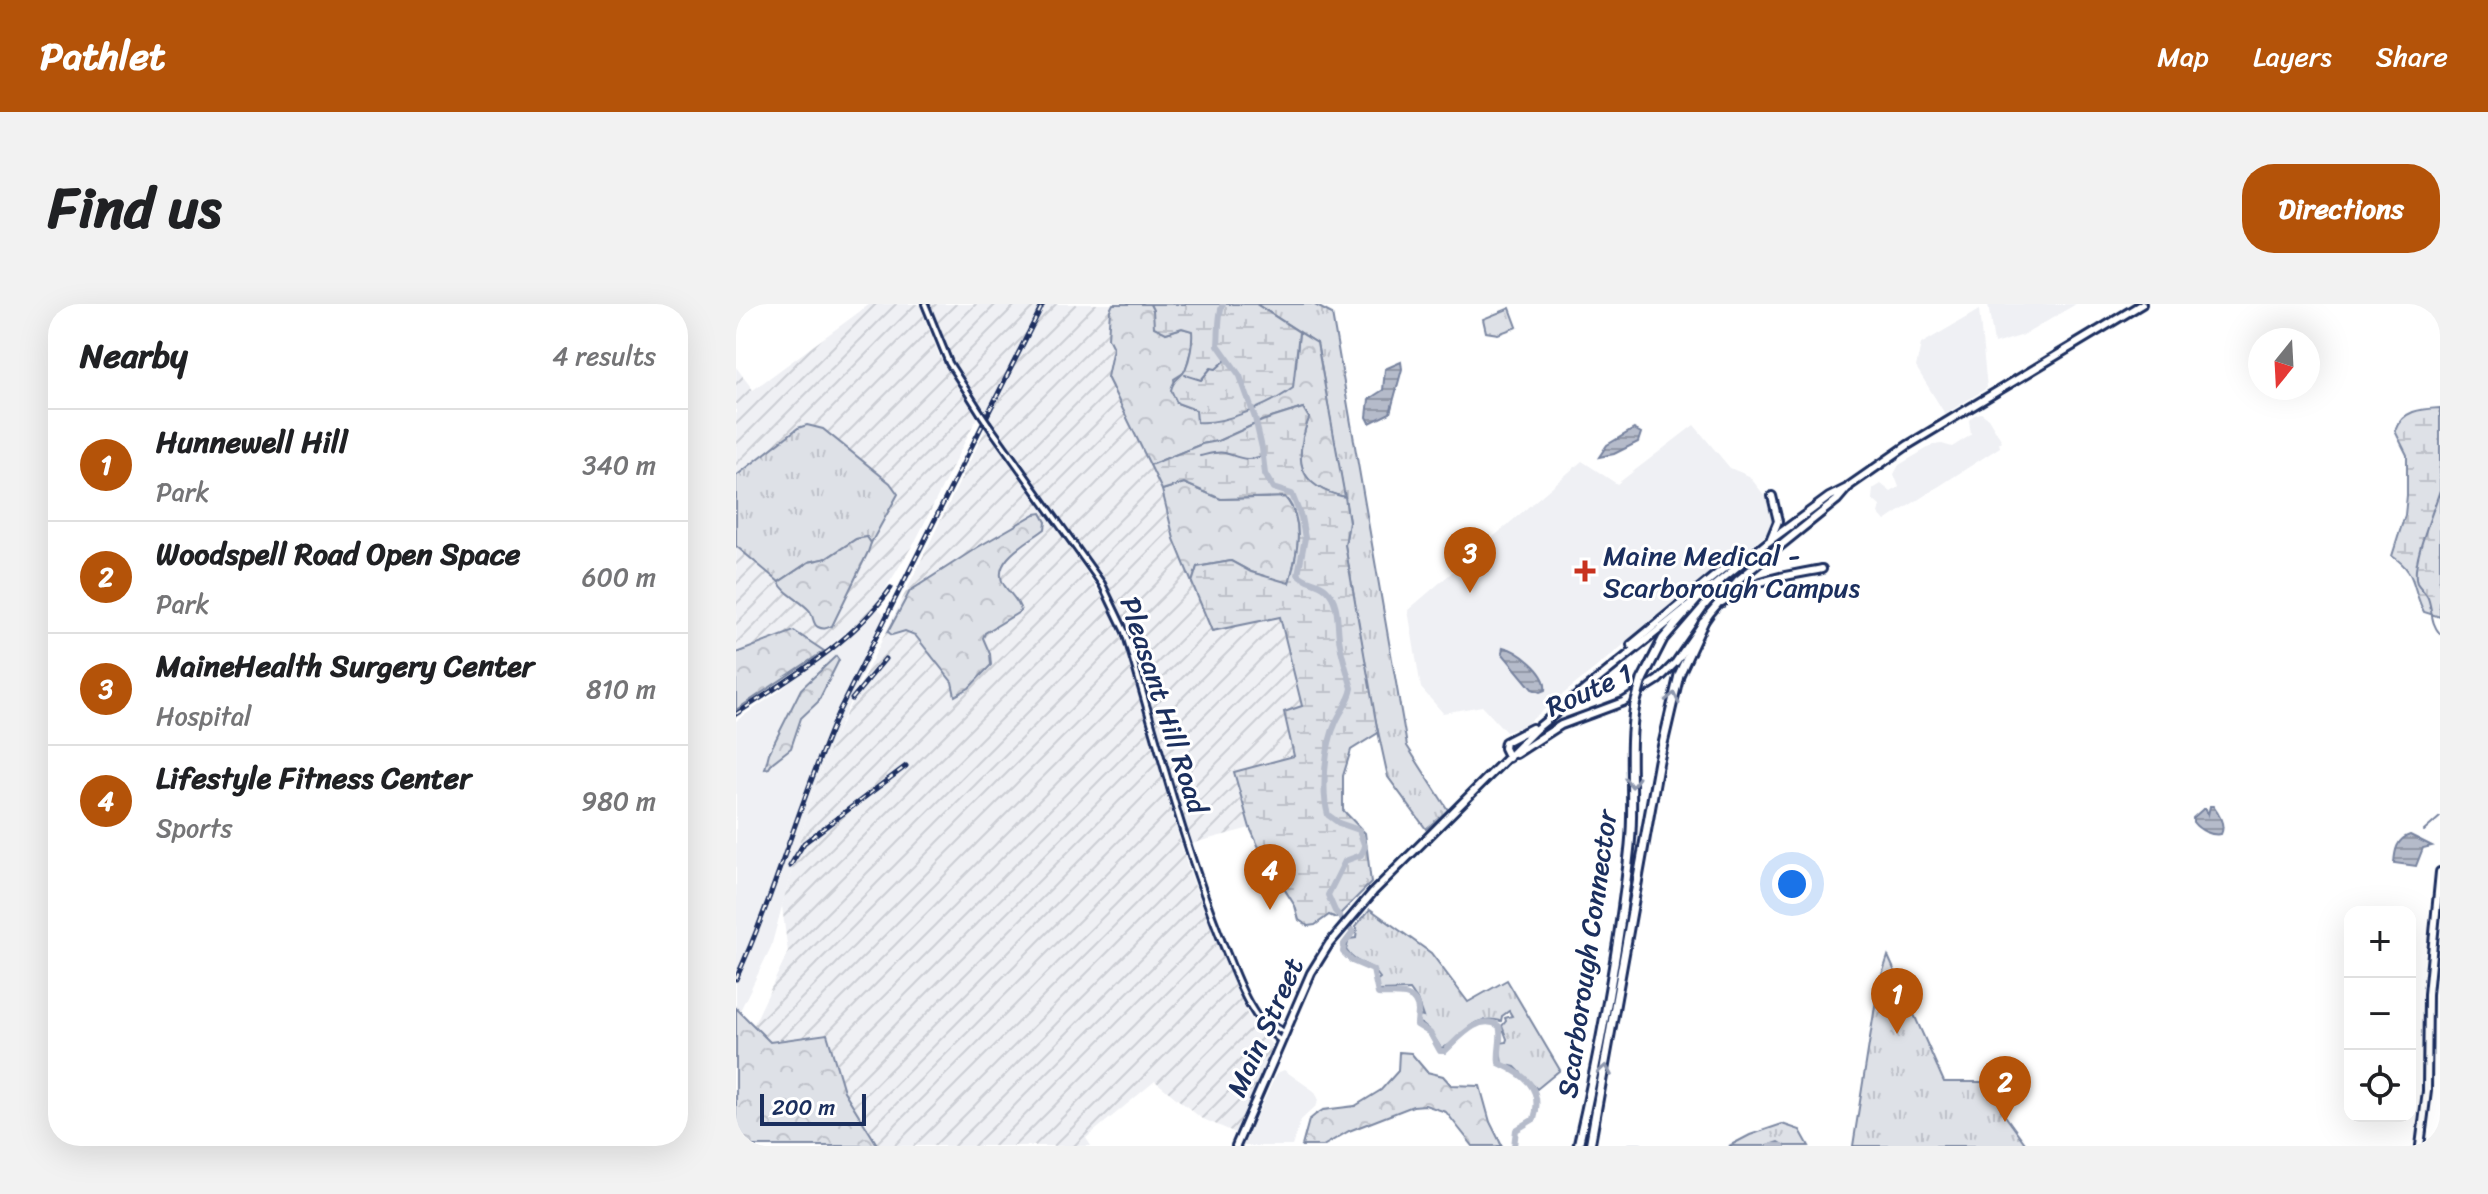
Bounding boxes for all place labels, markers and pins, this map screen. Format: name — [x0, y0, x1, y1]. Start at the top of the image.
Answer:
pin: 3 — [1444, 527, 1496, 593]
place label: Maine Medical - Scarborough Campus — [1603, 531, 1861, 612]
marker: Maine Medical - Scarborough Campus — [1574, 560, 1596, 582]
pin: 4 — [1244, 844, 1296, 910]
pin: 1 — [1871, 968, 1923, 1034]
pin: 2 — [1979, 1056, 2031, 1122]

